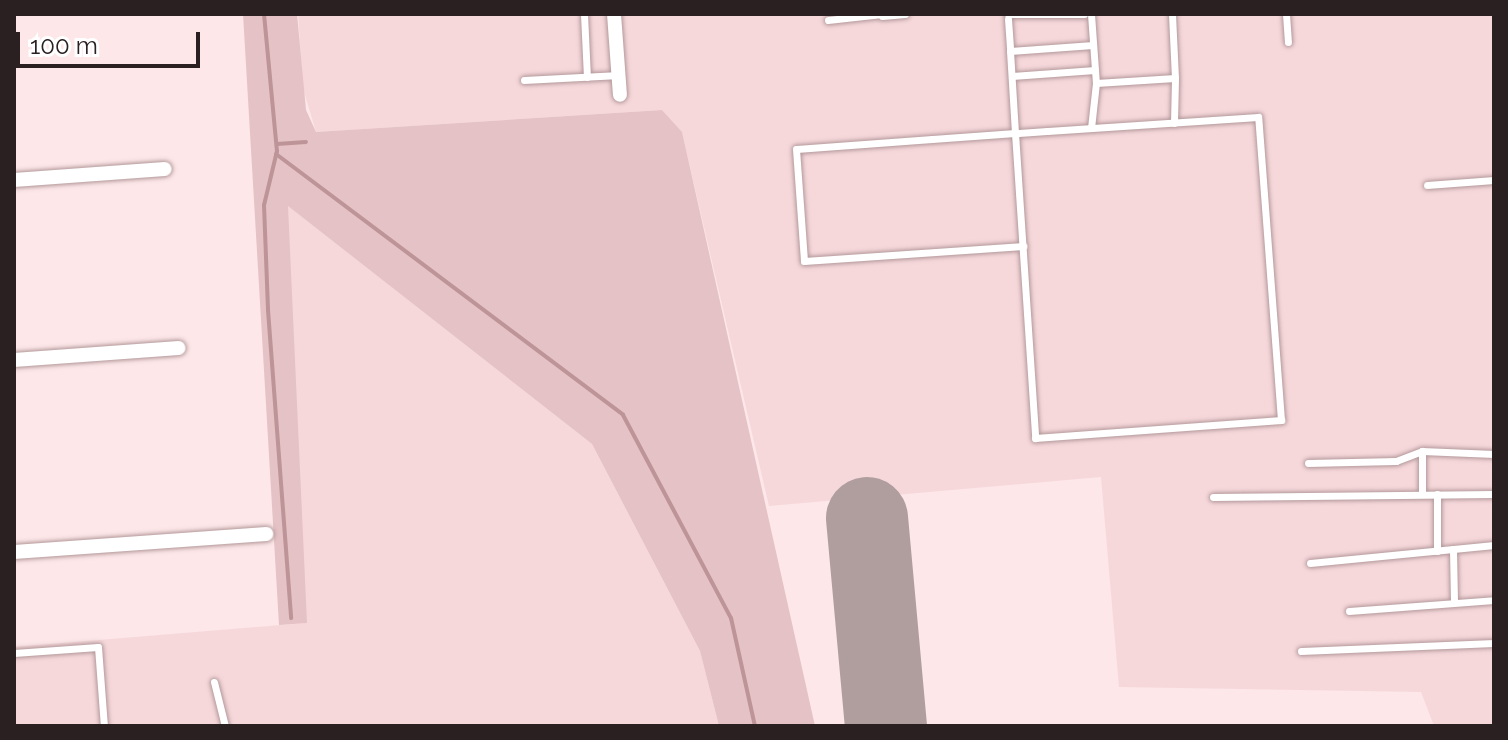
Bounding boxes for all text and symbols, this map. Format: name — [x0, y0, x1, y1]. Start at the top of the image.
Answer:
scale bar — [20, 16, 204, 66]
text: 100 m — [30, 31, 98, 60]

